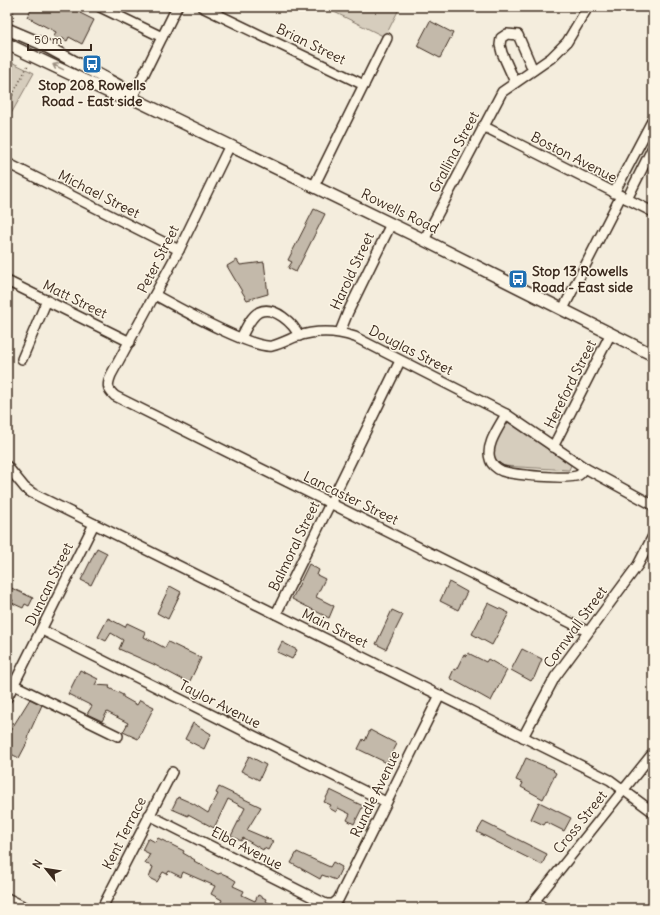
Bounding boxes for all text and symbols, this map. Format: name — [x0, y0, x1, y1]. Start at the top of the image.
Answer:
street label: Brian Street — [273, 20, 349, 69]
scale bar — [28, 26, 91, 52]
text: 50 m — [34, 32, 63, 47]
bus stop icon: Stop 208 Rowells Road - East side — [81, 53, 103, 75]
one-way arrow — [52, 63, 64, 70]
place label: Stop 208 Rowells Road - East side — [38, 76, 146, 110]
street label: Grallina Street — [425, 108, 483, 196]
street label: Boston Avenue — [528, 128, 620, 186]
street label: Michael Street — [55, 166, 143, 222]
street label: Rowells Road — [358, 184, 442, 238]
street label: Peter Street — [133, 222, 183, 296]
street label: Harold Street — [326, 229, 378, 313]
place label: Stop 13 Rowells Road - East side — [532, 262, 634, 296]
bus stop icon: Stop 13 Rowells Road - East side — [507, 268, 529, 290]
street label: Matt Street — [40, 276, 110, 322]
street label: Douglas Street — [366, 321, 456, 379]
street label: Hereford Street — [540, 336, 600, 431]
street label: Lancaster Street — [301, 467, 402, 529]
street label: Balmoral Street — [264, 498, 324, 594]
street label: Duncan Street — [21, 539, 77, 628]
street label: Cornwall Street — [539, 582, 611, 671]
street label: Main Street — [299, 604, 371, 652]
street label: Taylor Avenue — [176, 676, 264, 732]
street label: Rundle Avenue — [346, 748, 404, 840]
street label: Cross Street — [549, 787, 611, 857]
street label: Kent Terrace — [98, 794, 150, 872]
street label: Elba Avenue — [208, 822, 286, 874]
north arrow — [26, 849, 66, 889]
text: N — [29, 857, 45, 871]

